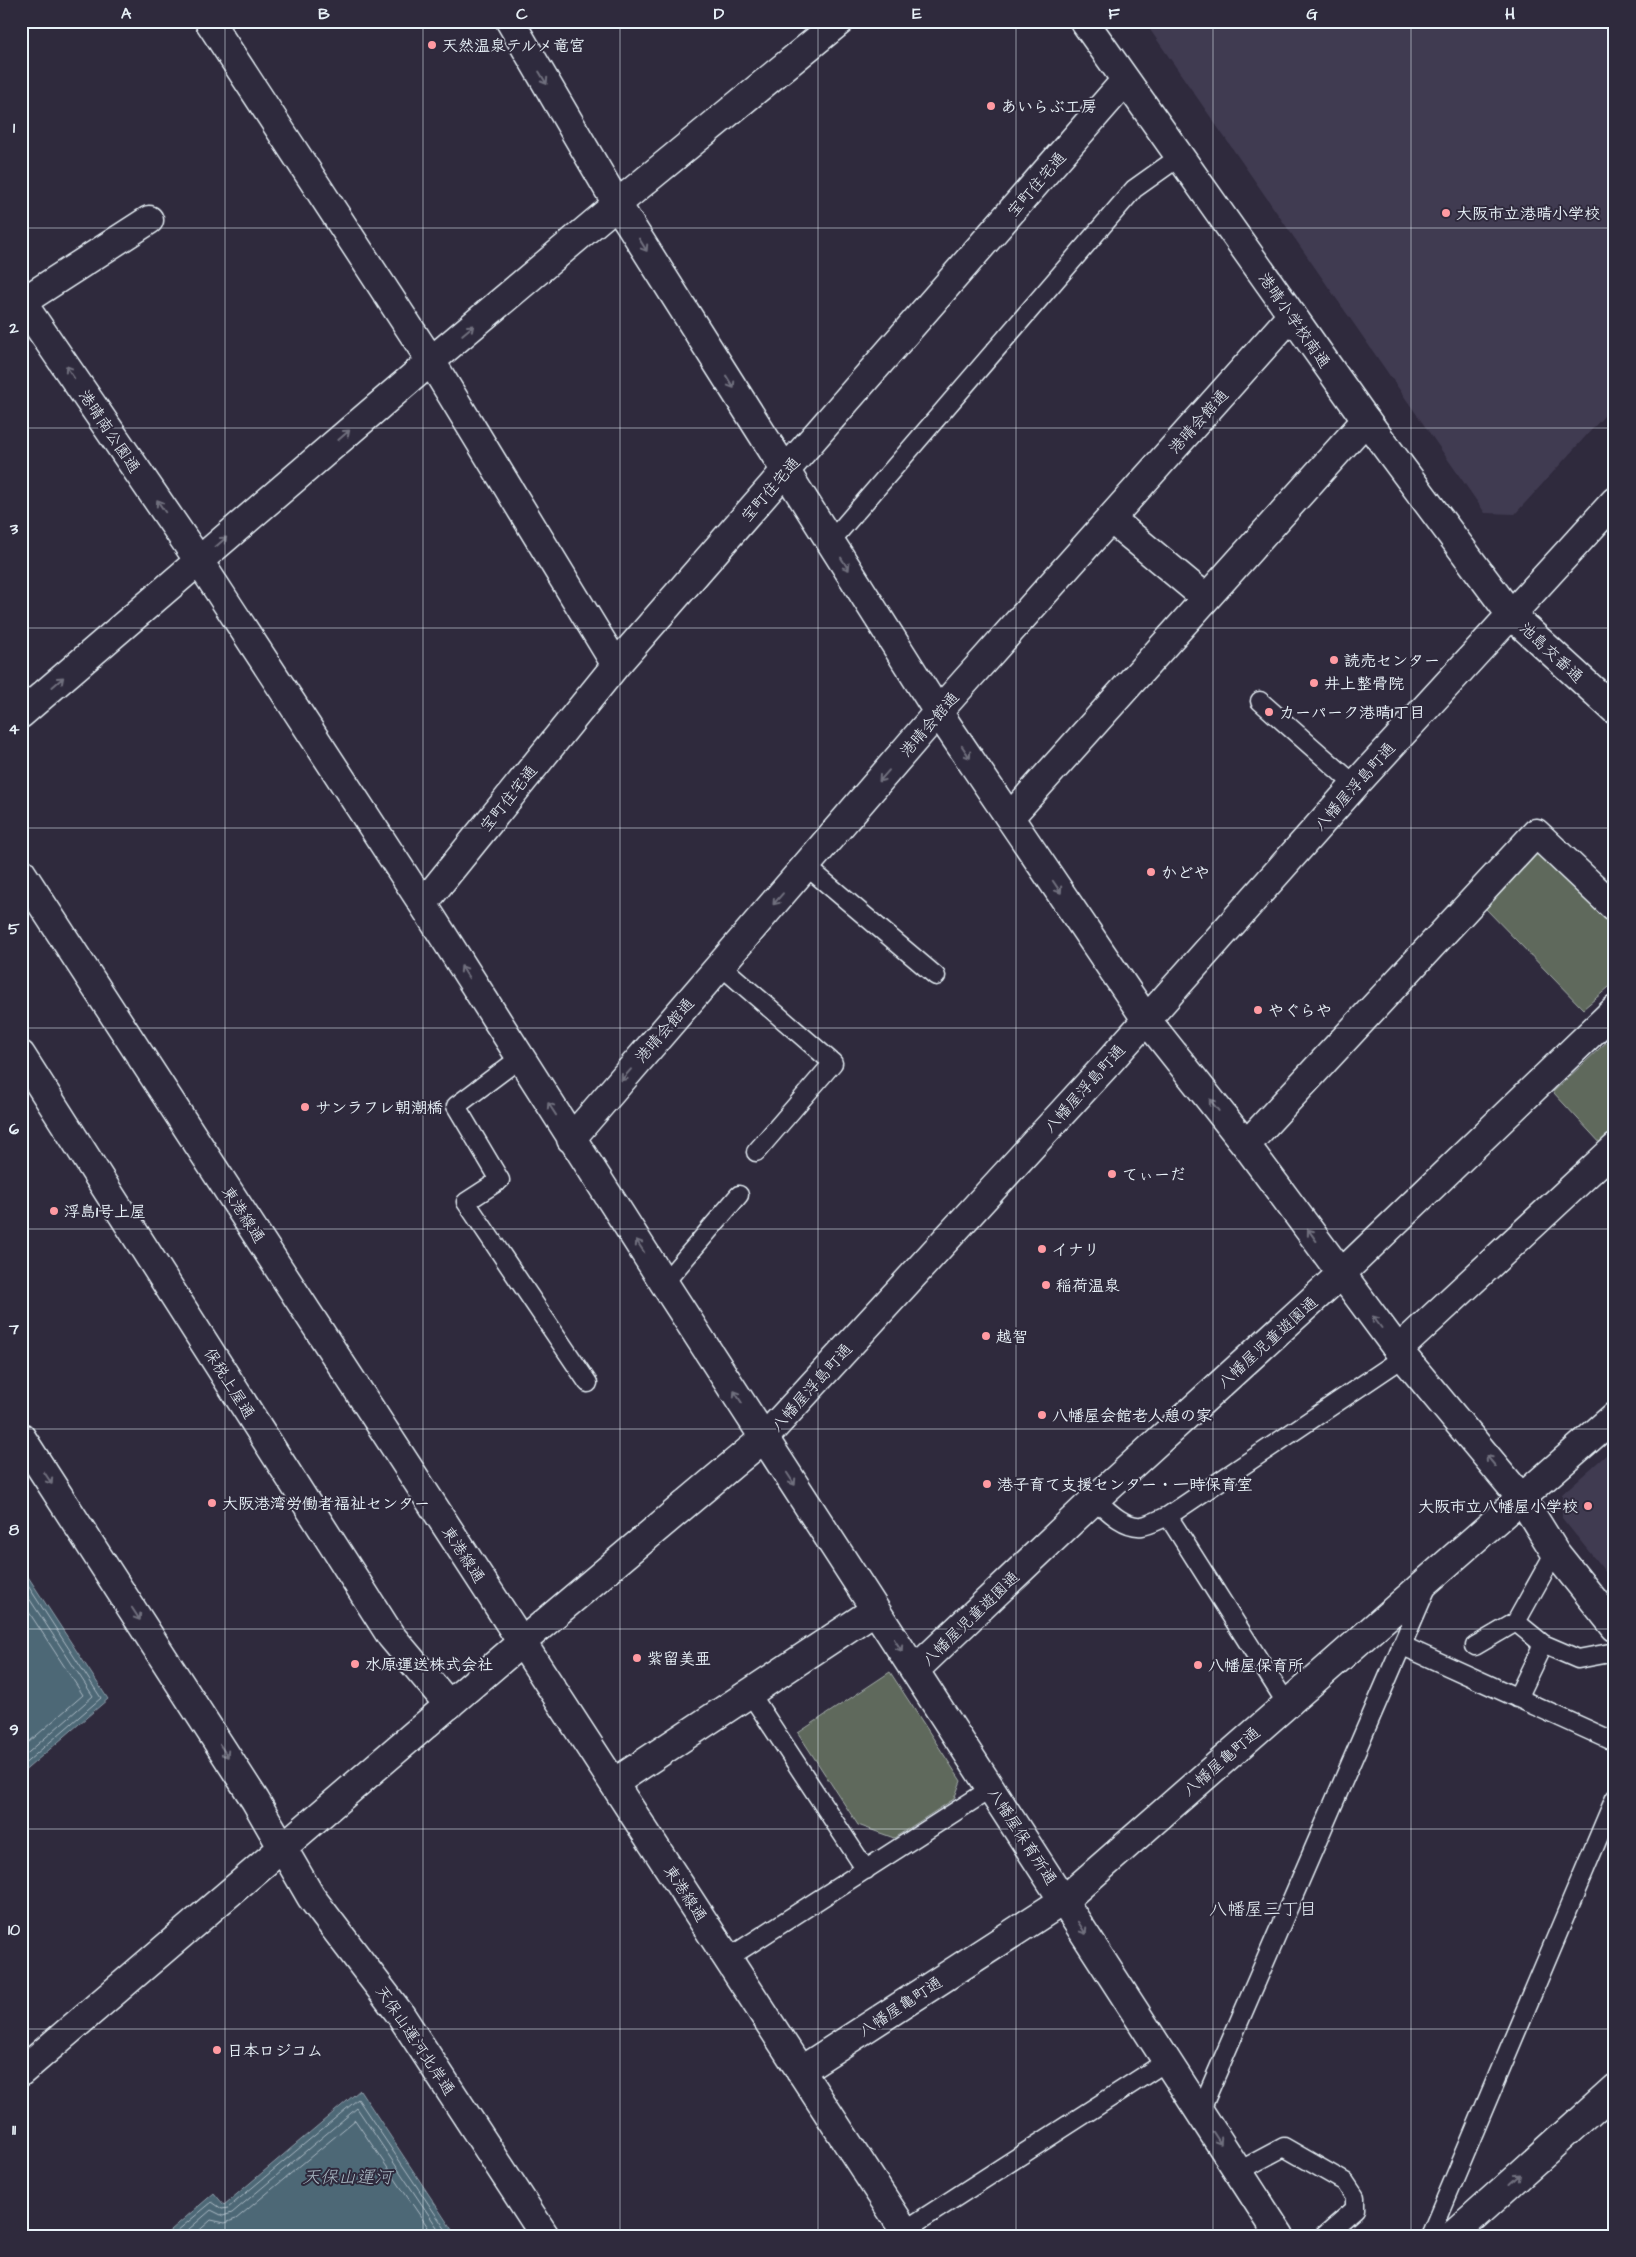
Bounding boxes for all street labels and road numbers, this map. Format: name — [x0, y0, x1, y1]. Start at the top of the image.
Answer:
street label: 宝町住宅通 — [1002, 147, 1071, 222]
street label: 港晴小学校南通 — [1253, 268, 1335, 373]
street label: 港晴会館通 — [1164, 385, 1234, 459]
street label: 港晴南公園通 — [73, 386, 145, 478]
street label: 宝町住宅通 — [736, 452, 805, 527]
street label: 池島交番通 — [1515, 617, 1588, 688]
street label: 港晴会館通 — [895, 687, 964, 762]
street label: 八幡屋浮島町通 — [1309, 738, 1400, 836]
street label: 宝町住宅通 — [475, 761, 543, 837]
street label: 港晴会館通 — [630, 993, 699, 1068]
street label: 八幡屋浮島町通 — [1039, 1040, 1130, 1138]
street label: 東港線通 — [217, 1182, 270, 1247]
street label: 八幡屋児童遊園通 — [1213, 1292, 1323, 1394]
street label: 八幡屋浮島町通 — [766, 1339, 857, 1437]
street label: 保税上屋通 — [199, 1344, 260, 1423]
street label: 東港線通 — [437, 1522, 490, 1587]
street label: 八幡屋児童遊園通 — [917, 1566, 1024, 1671]
street label: 八幡屋亀町通 — [1178, 1722, 1265, 1802]
street label: 八幡屋保育所通 — [982, 1784, 1062, 1890]
street label: 東港線通 — [659, 1861, 712, 1926]
street label: 八幡屋亀町通 — [854, 1971, 947, 2042]
street label: 天保山運河北岸通 — [370, 1981, 460, 2100]

